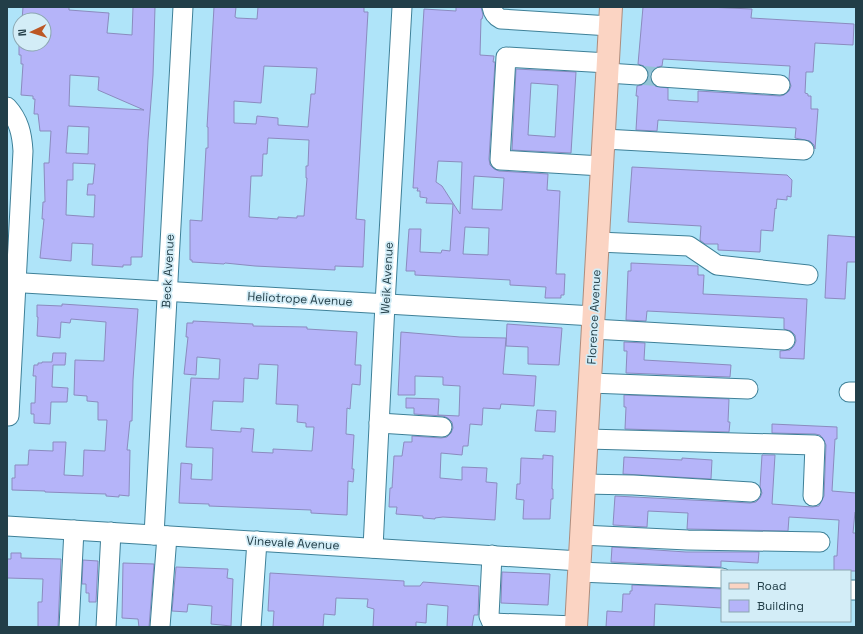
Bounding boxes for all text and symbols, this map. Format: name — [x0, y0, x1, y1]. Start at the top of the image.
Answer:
north arrow — [12, 12, 52, 52]
text: N — [15, 29, 29, 37]
street label: Beck Avenue — [158, 234, 178, 308]
street label: Weik Avenue — [377, 242, 397, 314]
street label: Florence Avenue — [584, 269, 604, 365]
street label: Heliotrope Avenue — [247, 288, 353, 310]
street label: Vinevale Avenue — [246, 533, 340, 553]
legend — [721, 570, 851, 622]
text: Road — [757, 578, 786, 594]
text: Building — [757, 598, 804, 614]

